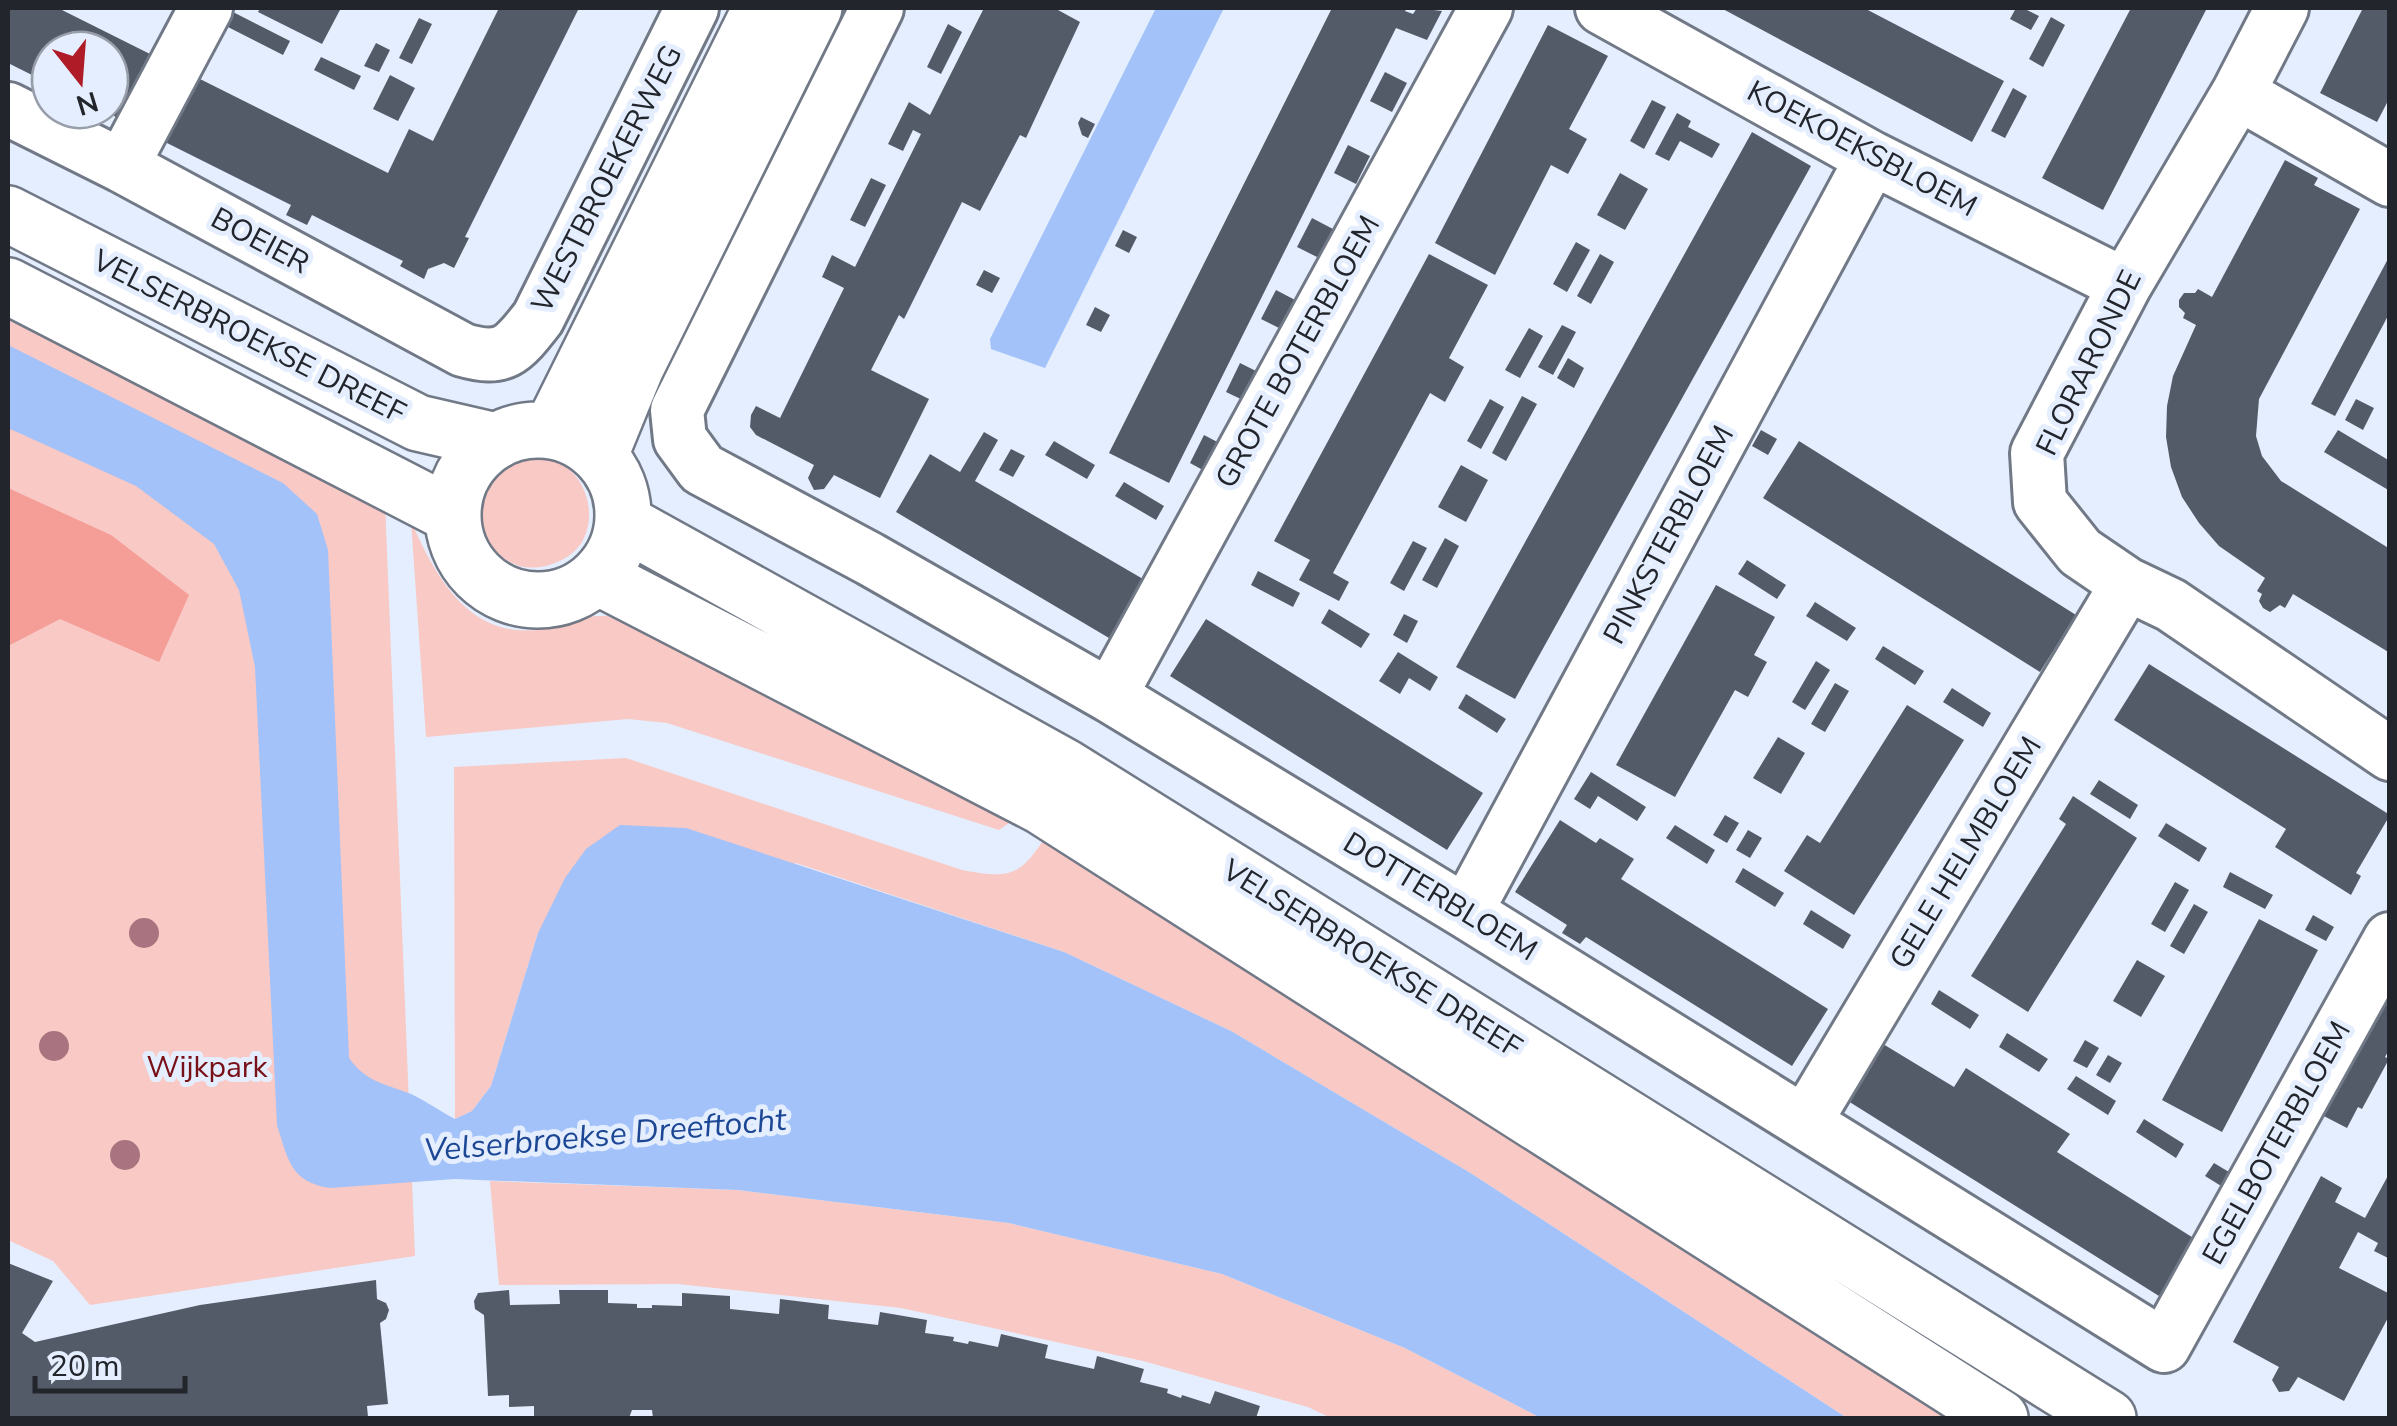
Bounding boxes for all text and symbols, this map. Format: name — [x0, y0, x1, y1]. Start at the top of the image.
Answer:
north arrow — [30, 30, 130, 130]
street label: WESTBROEKERWEG — [522, 38, 692, 320]
street label: KOEKOEKSBLOEM — [1740, 71, 1984, 227]
text: N — [71, 82, 103, 124]
street label: BOEIER — [204, 198, 316, 284]
street label: GROTE BOTERBLOEM — [1206, 208, 1390, 496]
street label: VELSERBROEKSE DREEF — [85, 240, 412, 434]
street label: FLORARONDE — [2026, 264, 2152, 462]
street label: PINKSTERBLOEM — [1594, 419, 1744, 651]
street label: GELE HELMBLOEM — [1880, 729, 2052, 977]
street label: DOTTERBLOEM — [1335, 823, 1545, 971]
street label: VELSERBROEKSE DREEF — [1214, 849, 1530, 1068]
street label: EGELBOTERBLOEM — [2193, 1014, 2361, 1272]
park label: Wijkpark — [146, 1047, 269, 1088]
water label: Velserbroekse Dreeftocht — [422, 1098, 789, 1172]
scale bar — [35, 1331, 185, 1393]
text: 20 m — [50, 1346, 119, 1387]

